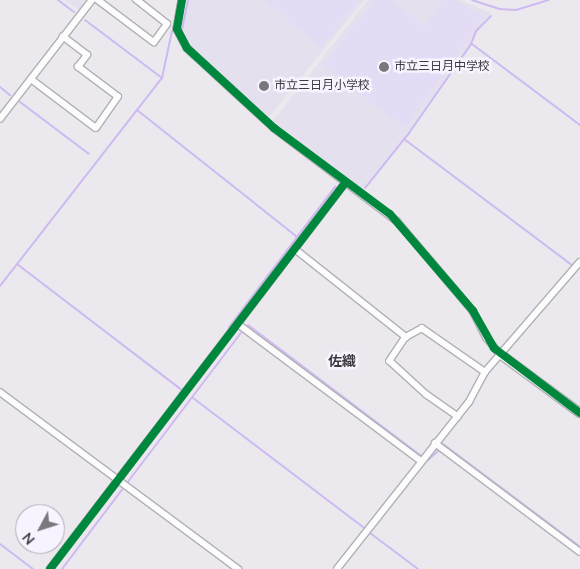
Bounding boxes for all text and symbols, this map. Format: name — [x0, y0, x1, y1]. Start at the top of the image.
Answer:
place label: 市立三日月中学校 — [394, 60, 490, 74]
marker: 市立三日月中学校 — [378, 61, 390, 73]
place label: 市立三日月小学校 — [274, 79, 370, 93]
marker: 市立三日月小学校 — [258, 80, 270, 92]
district label: 佐織 — [328, 354, 356, 370]
north arrow — [15, 504, 65, 554]
text: N — [18, 528, 40, 548]

